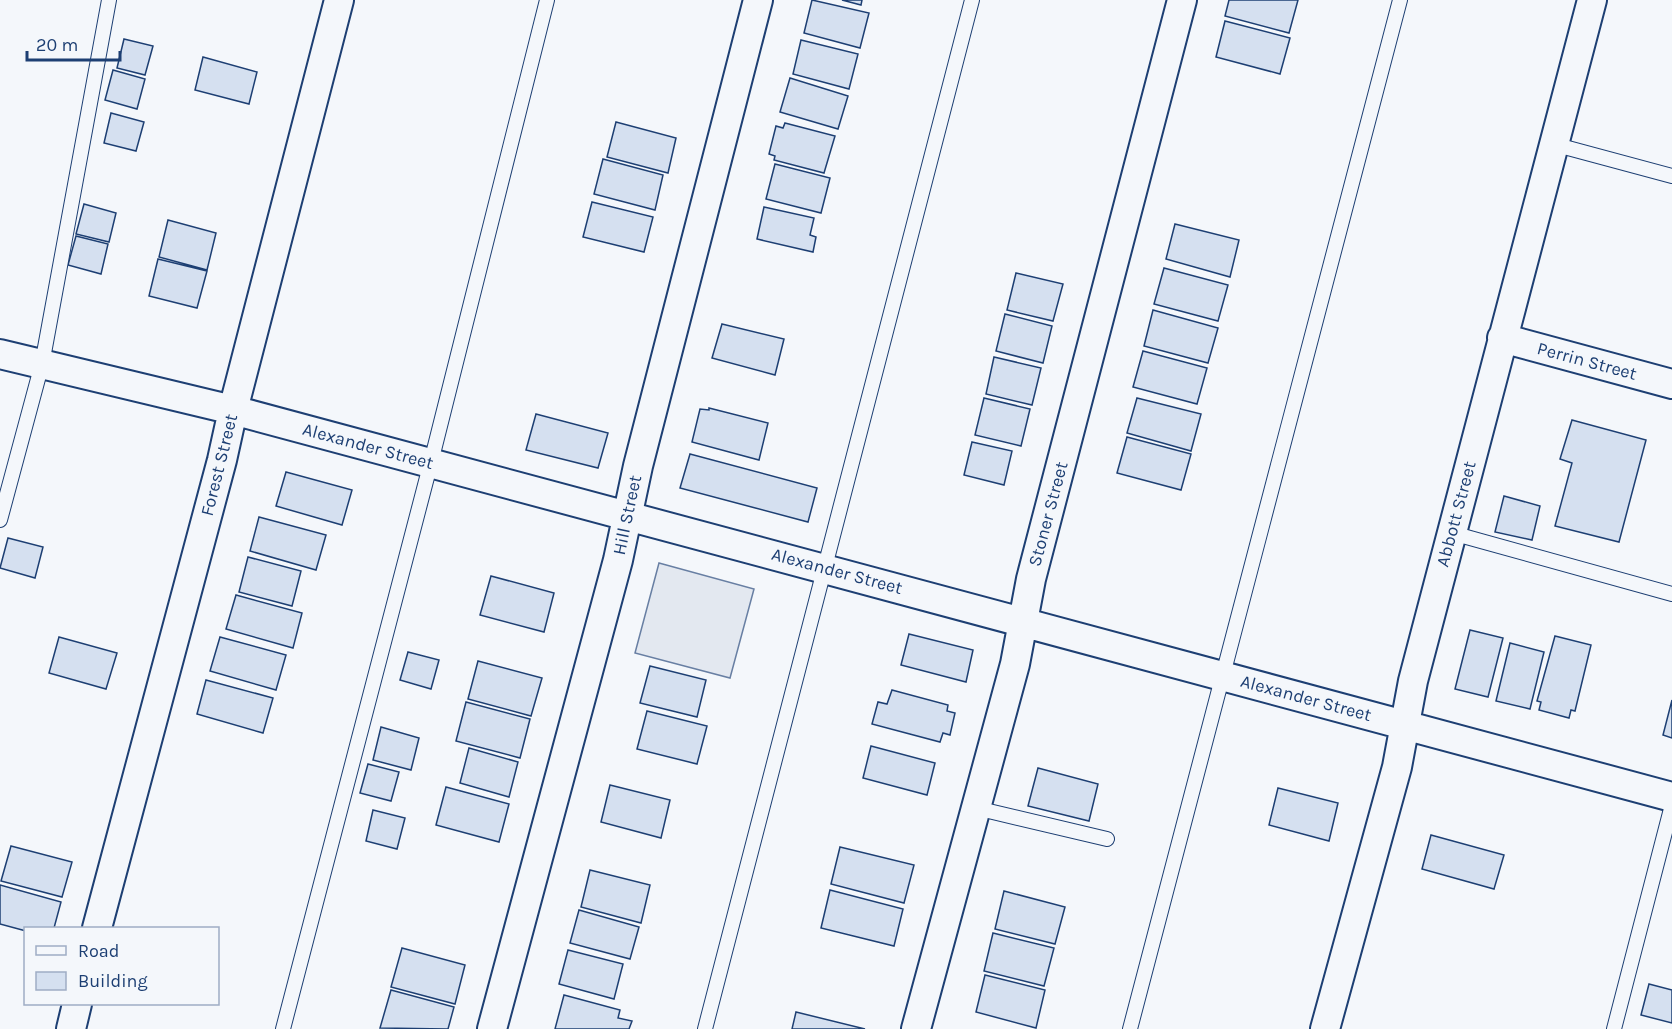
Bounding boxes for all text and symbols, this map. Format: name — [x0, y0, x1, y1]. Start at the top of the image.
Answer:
scale bar — [27, 24, 120, 62]
text: 20 m — [36, 34, 78, 56]
street label: Perrin Street — [1535, 337, 1639, 385]
street label: Forest Street — [196, 411, 242, 518]
street label: Alexander Street — [300, 418, 436, 474]
street label: Abbott Street — [1431, 458, 1481, 569]
street label: Stoner Street — [1023, 459, 1073, 569]
street label: Hill Street — [608, 473, 646, 557]
street label: Alexander Street — [769, 543, 905, 599]
street label: Alexander Street — [1238, 670, 1374, 726]
legend — [24, 927, 219, 1005]
text: Road — [78, 940, 119, 962]
text: Building — [78, 970, 148, 992]

